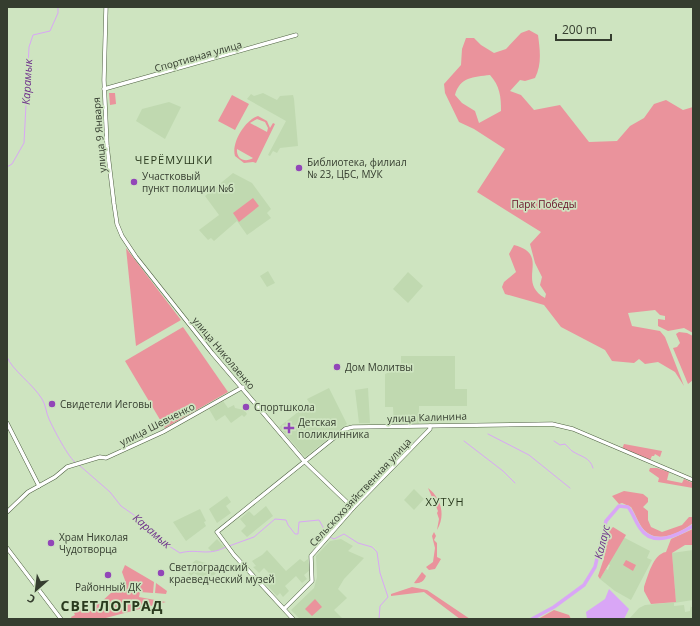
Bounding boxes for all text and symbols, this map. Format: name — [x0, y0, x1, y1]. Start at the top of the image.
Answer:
scale bar — [556, 16, 611, 42]
text: 200 m — [562, 21, 597, 38]
street label: Спортивная улица — [153, 37, 243, 75]
water label: Карамык — [18, 58, 35, 105]
street label: улица 9 Января — [89, 97, 109, 173]
district label: ЧЕРЁМУШКИ — [135, 152, 213, 167]
place label: Библиотека, филиал № 23, ЦБС, МУК — [307, 155, 407, 181]
marker: Библиотека, филиал № 23, ЦБС, МУК — [294, 163, 304, 173]
place label: Участковый пункт полиции №6 — [142, 169, 234, 195]
marker: Участковый пункт полиции №6 — [129, 177, 139, 187]
park label: Парк Победы — [511, 197, 577, 211]
street label: улица Николаенко — [189, 314, 259, 392]
place label: Дом Молитвы — [345, 360, 413, 374]
marker: Дом Молитвы — [332, 362, 342, 372]
place label: Свидетели Иеговы — [60, 397, 152, 411]
marker: Свидетели Иеговы — [47, 399, 57, 409]
street label: улица Шевченко — [117, 399, 197, 449]
place label: Спортшкола — [254, 400, 315, 414]
marker: Спортшкола — [241, 402, 251, 412]
street label: улица Калинина — [387, 409, 467, 425]
place label: Детская поликлинника — [298, 415, 369, 441]
marker: Детская поликлинника — [283, 422, 295, 434]
street label: Сельскохозяйственная улица — [306, 435, 414, 549]
district label: ХУТУН — [425, 494, 465, 509]
water label: Карамык — [130, 510, 175, 552]
water label: Калаус — [590, 522, 613, 560]
place label: Храм Николая Чудотворца — [59, 530, 128, 556]
marker: Храм Николая Чудотворца — [46, 538, 56, 548]
place label: Светлоградский краеведческий музей — [169, 560, 275, 586]
marker: Светлоградский краеведческий музей — [156, 568, 166, 578]
north arrow — [16, 570, 56, 610]
marker: Районный ДК — [103, 570, 113, 580]
place label: Районный ДК — [75, 580, 142, 594]
text: С — [24, 591, 38, 608]
district label: СВЕТЛОГРАД — [61, 596, 163, 615]

